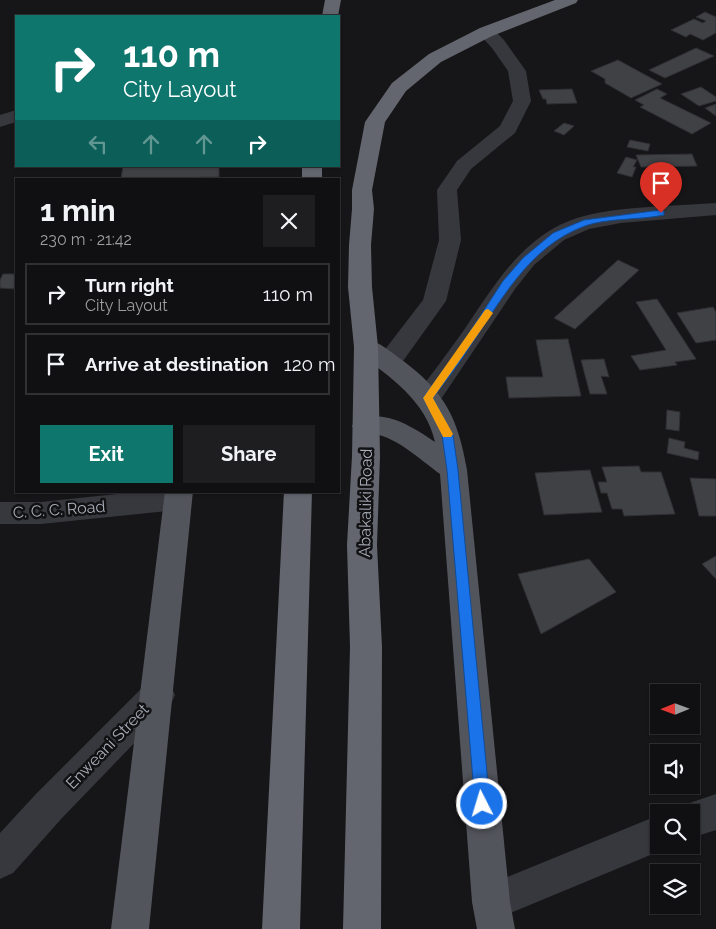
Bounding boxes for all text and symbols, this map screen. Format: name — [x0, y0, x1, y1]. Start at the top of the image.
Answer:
text: 110 m — [123, 34, 220, 75]
icon: right — [40, 35, 105, 100]
text: City Layout — [123, 76, 237, 102]
icon: left — [84, 130, 112, 158]
icon: ahead — [137, 130, 165, 158]
icon: ahead — [190, 130, 218, 158]
icon: right — [243, 130, 271, 158]
pin — [640, 162, 682, 213]
icon: arrive — [647, 169, 675, 197]
text: 1 min — [40, 193, 116, 228]
button: close — [263, 195, 315, 247]
text: 230 m · 21:42 — [40, 230, 132, 249]
text: Turn right — [85, 274, 174, 296]
icon: right — [42, 280, 70, 308]
text: 110 m — [263, 283, 313, 305]
text: City Layout — [85, 296, 168, 315]
icon: arrive — [42, 350, 70, 378]
text: Arrive at destination — [85, 353, 269, 375]
text: 120 m — [284, 353, 336, 375]
button: Exit — [40, 425, 173, 483]
button: Share — [183, 425, 315, 483]
street label: Abakaliki Road — [355, 448, 376, 558]
street label: C. C. C. Road — [12, 497, 106, 522]
north arrow — [650, 684, 700, 734]
map controls — [650, 684, 700, 914]
street label: Enweani Street — [62, 699, 153, 793]
button: sound — [650, 744, 700, 794]
position arrow — [455, 777, 507, 829]
button: search — [650, 804, 700, 854]
button: layers — [650, 864, 700, 914]

